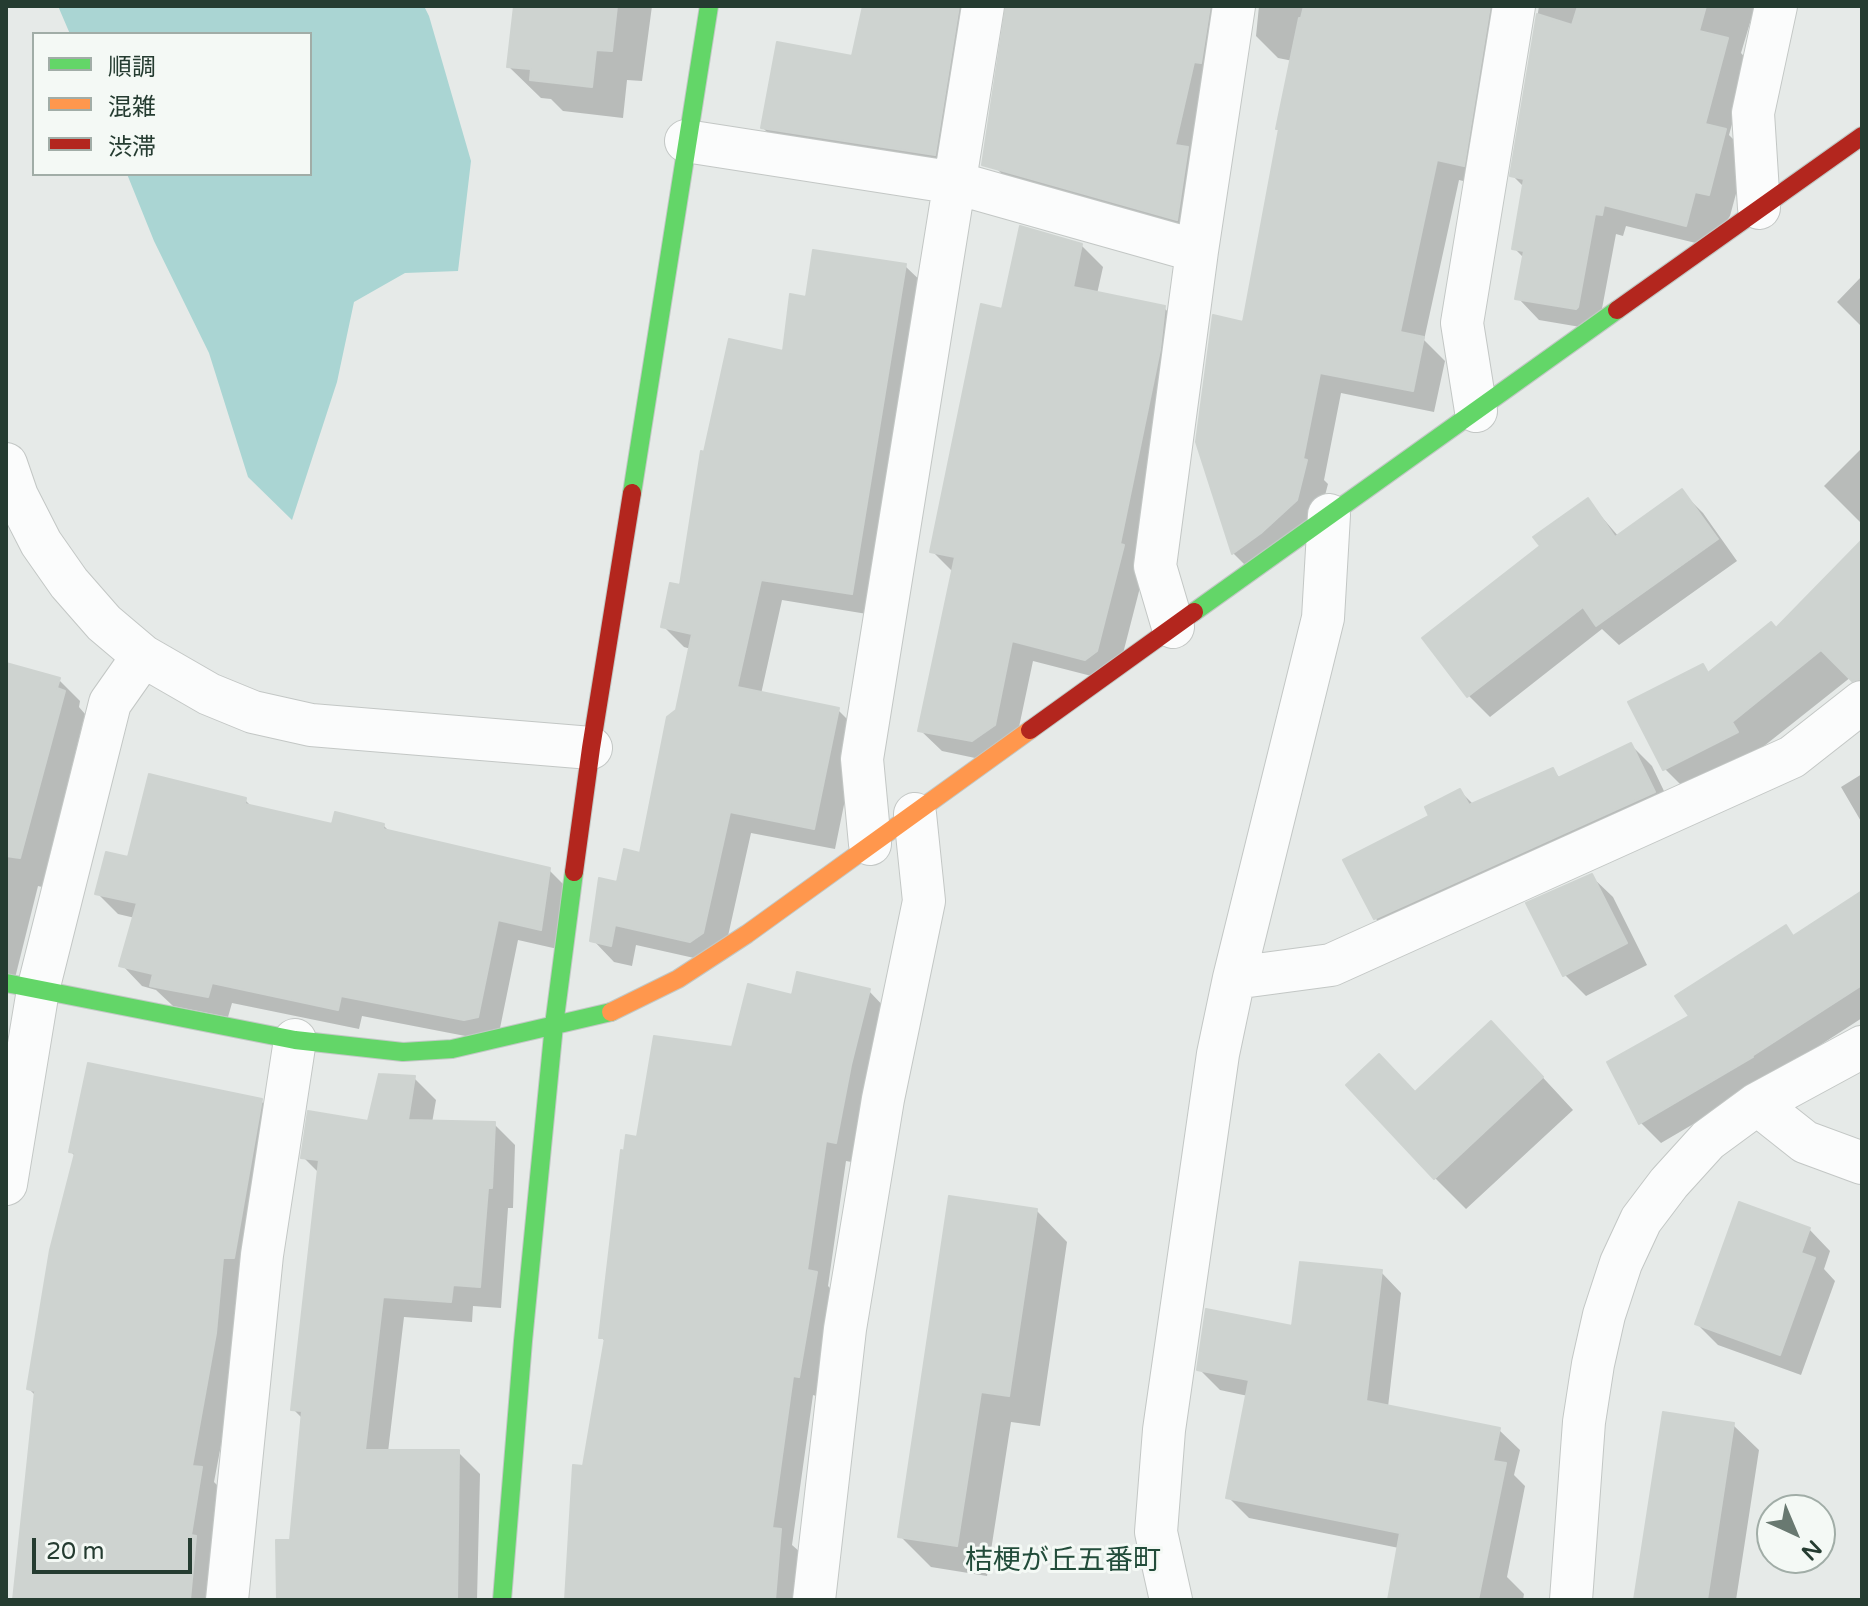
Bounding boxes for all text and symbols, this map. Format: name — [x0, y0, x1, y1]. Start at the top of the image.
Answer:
legend — [32, 32, 312, 176]
text: 順調 — [108, 53, 156, 82]
text: 混雑 — [108, 93, 156, 122]
text: 渋滞 — [108, 133, 156, 162]
north arrow — [1756, 1494, 1836, 1574]
scale bar — [36, 1522, 196, 1572]
text: N — [1796, 1534, 1827, 1565]
text: 20 m — [46, 1537, 104, 1566]
district label: 桔梗が丘五番町 — [965, 1545, 1161, 1579]

